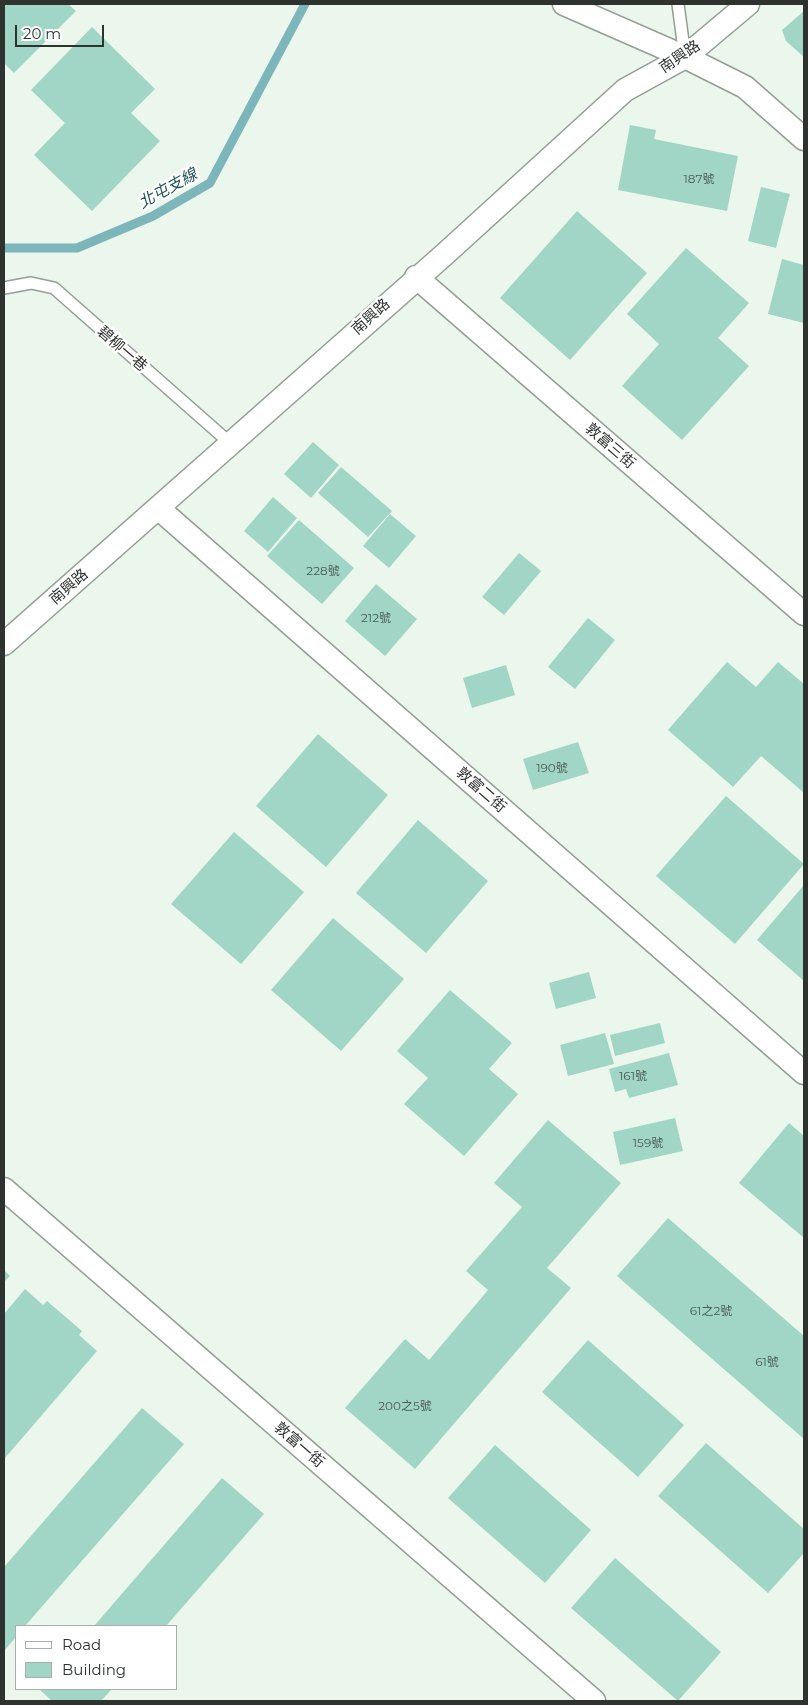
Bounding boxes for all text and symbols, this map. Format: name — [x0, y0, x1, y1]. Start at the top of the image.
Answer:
scale bar — [18, 15, 106, 47]
text: 20 m — [23, 24, 61, 43]
street label: 南興路 — [656, 37, 704, 77]
water label: 北屯支線 — [135, 165, 201, 213]
house number: 187號 — [683, 172, 715, 186]
street label: 南興路 — [348, 295, 394, 339]
street label: 碧柳一巷 — [93, 323, 151, 375]
street label: 敦富三街 — [581, 420, 639, 472]
house number: 228號 — [306, 564, 340, 578]
street label: 南興路 — [46, 565, 92, 609]
house number: 212號 — [361, 611, 391, 625]
house number: 190號 — [536, 761, 568, 775]
street label: 敦富二街 — [452, 764, 510, 816]
house number: 161號 — [619, 1069, 647, 1083]
house number: 159號 — [633, 1136, 663, 1150]
house number: 61之2號 — [690, 1304, 732, 1318]
house number: 61號 — [755, 1355, 779, 1369]
house number: 200之5號 — [378, 1399, 432, 1413]
street label: 敦富一街 — [270, 1419, 328, 1471]
legend — [15, 1625, 178, 1690]
text: Road — [62, 1635, 101, 1654]
text: Building — [62, 1660, 126, 1679]

